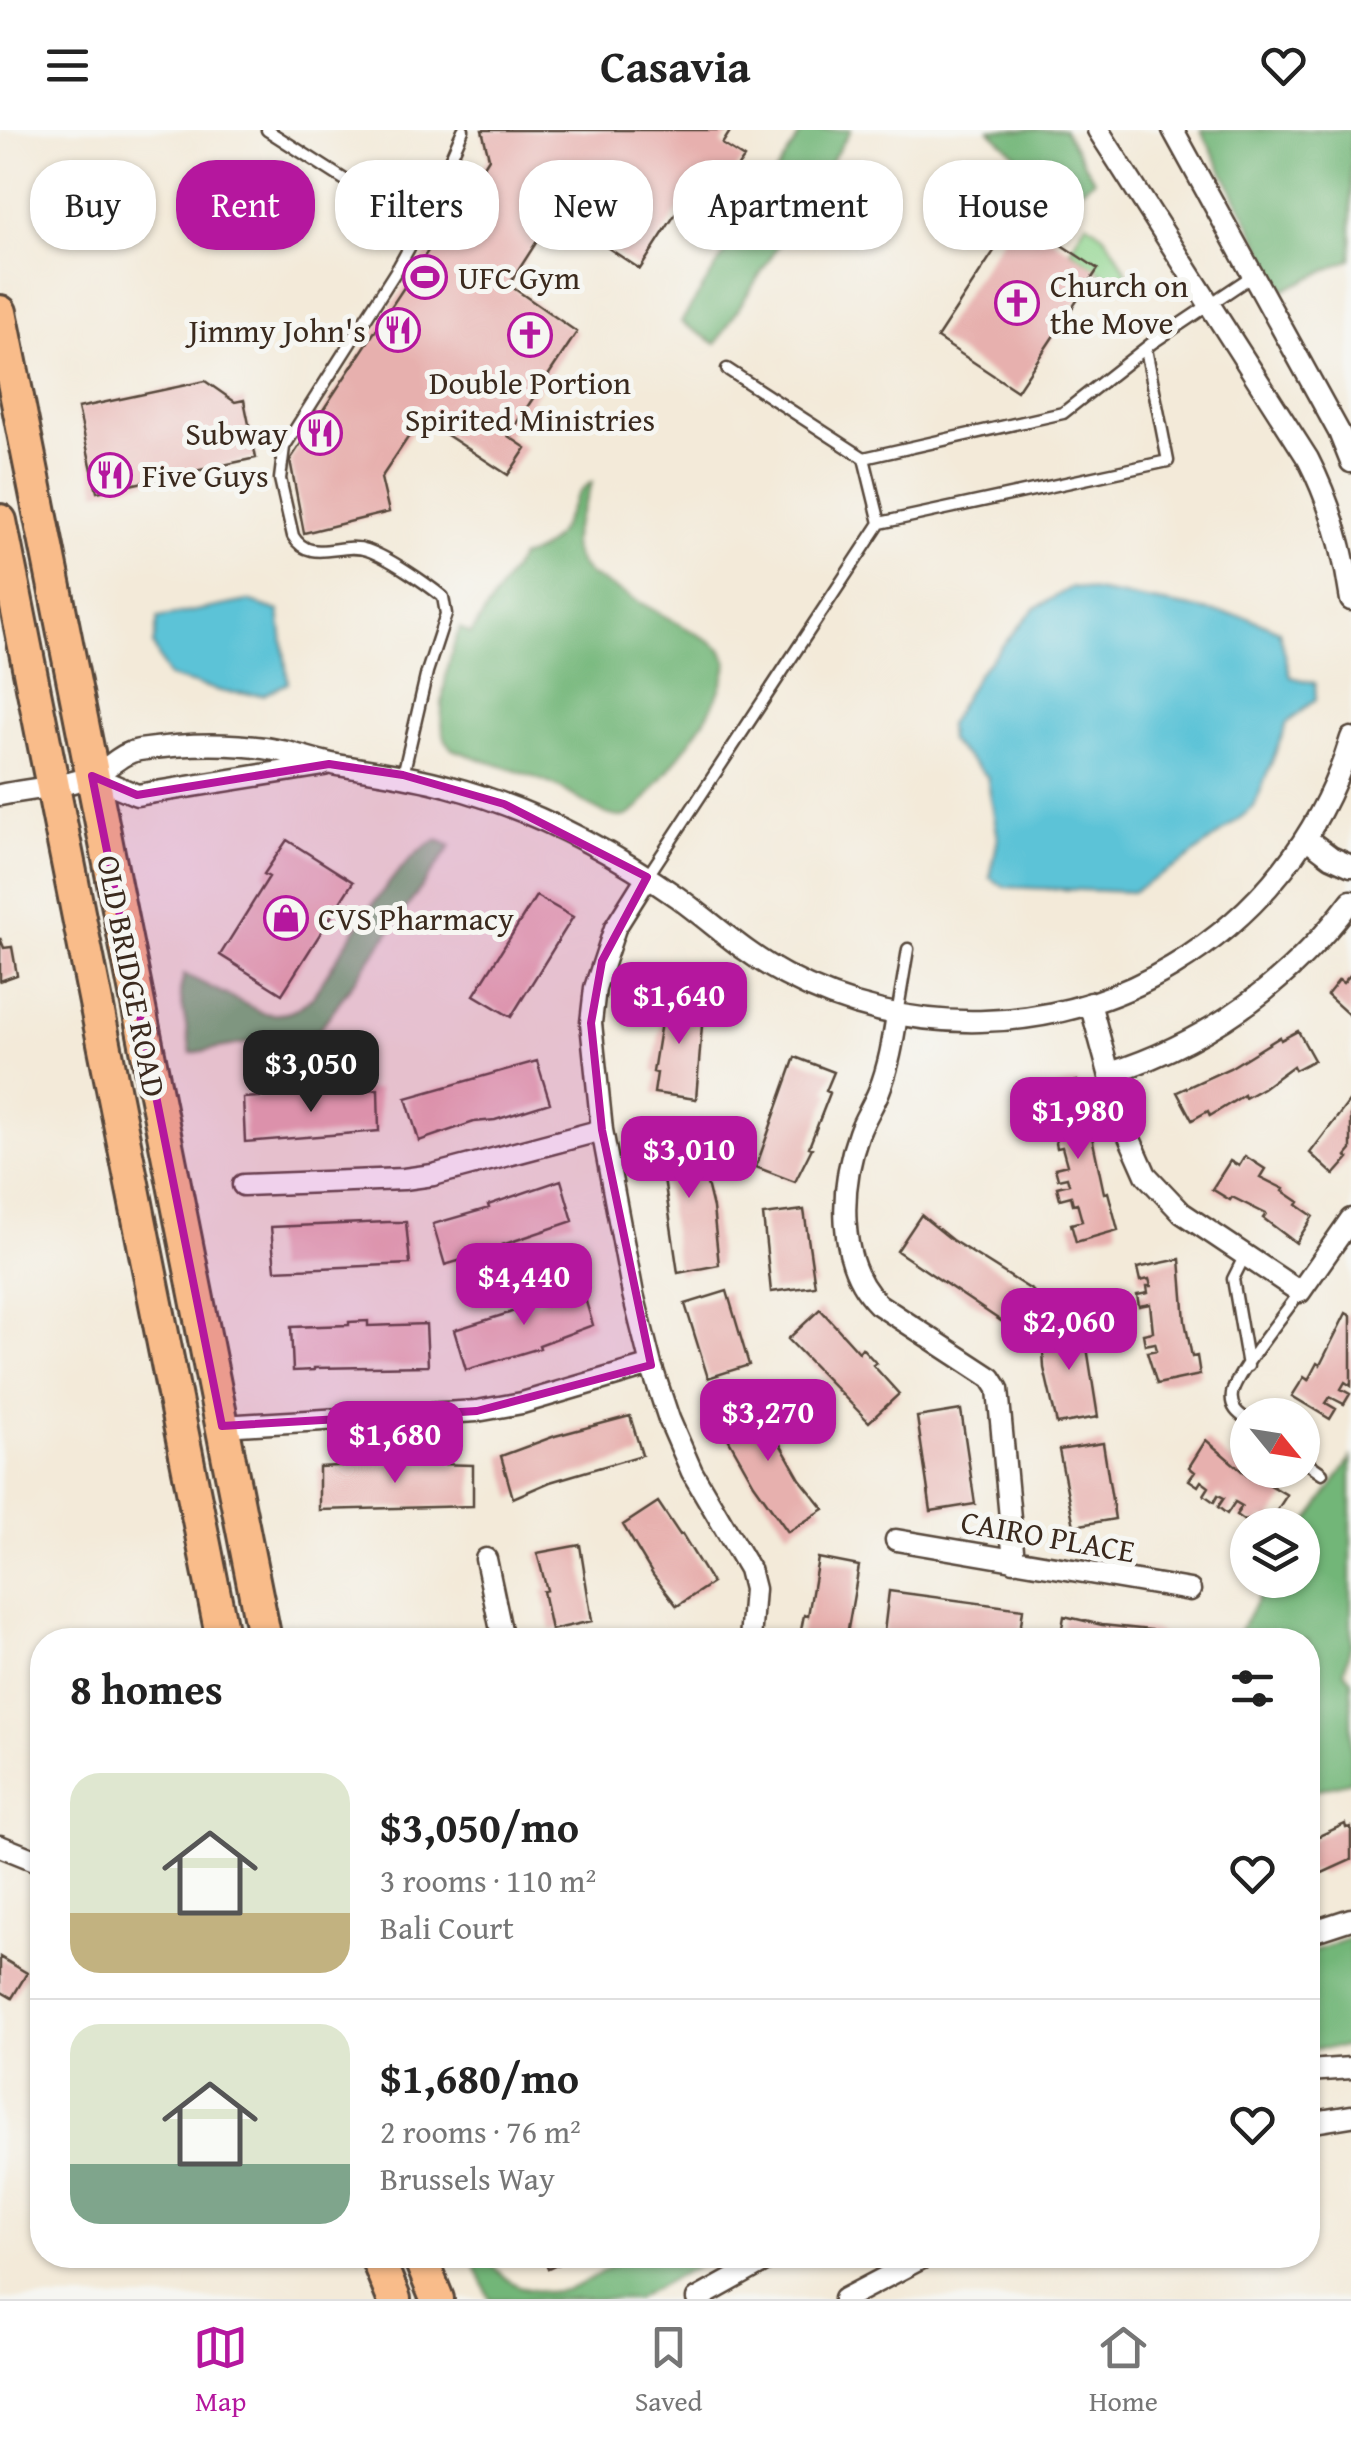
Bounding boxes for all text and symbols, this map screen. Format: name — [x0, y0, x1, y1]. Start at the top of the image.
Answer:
text: Casavia — [600, 33, 751, 98]
icon: menu — [40, 38, 95, 93]
icon: heart — [1256, 38, 1311, 93]
chip: Buy — [30, 160, 156, 250]
chip: Rent — [176, 160, 315, 250]
chip: Filters — [335, 160, 499, 250]
chip: New — [519, 160, 653, 250]
chip: Apartment — [673, 160, 903, 250]
chip: House — [923, 160, 1084, 250]
sports icon: UFC Gym — [402, 254, 448, 300]
place label: UFC Gym — [458, 254, 580, 301]
place label: Church on the Move — [1050, 262, 1188, 346]
church icon: Church on the Move — [994, 280, 1040, 326]
place label: Jimmy John's — [184, 307, 366, 354]
restaurant icon: Jimmy John's — [375, 307, 421, 353]
church icon: Double Portion Spirited Ministries — [507, 312, 553, 358]
place label: Double Portion Spirited Ministries — [405, 359, 655, 443]
place label: Subway — [185, 410, 288, 457]
restaurant icon: Subway — [297, 410, 343, 456]
restaurant icon: Five Guys — [87, 452, 133, 498]
place label: Five Guys — [142, 452, 269, 499]
street label: OLD BRIDGE ROAD — [86, 851, 178, 1101]
shop icon: CVS Pharmacy — [263, 895, 309, 941]
place label: CVS Pharmacy — [318, 895, 514, 942]
pin: $1,640 — [598, 962, 760, 1047]
text: $1,640 — [633, 971, 725, 1018]
pin: $3,050 — [230, 1030, 392, 1115]
text: $3,050 — [265, 1039, 357, 1086]
pin: $1,980 — [997, 1077, 1159, 1162]
text: $1,980 — [1032, 1086, 1124, 1133]
pin: $3,010 — [608, 1116, 770, 1201]
text: $3,010 — [643, 1125, 735, 1172]
pin: $4,440 — [443, 1243, 605, 1328]
text: $4,440 — [478, 1252, 570, 1299]
pin: $2,060 — [988, 1288, 1150, 1373]
text: $2,060 — [1023, 1297, 1115, 1344]
pin: $3,270 — [687, 1379, 849, 1464]
text: $3,270 — [722, 1388, 814, 1435]
north arrow — [1230, 1398, 1320, 1488]
map controls — [1230, 1398, 1320, 1598]
pin: $1,680 — [314, 1401, 476, 1486]
text: $1,680 — [349, 1410, 441, 1457]
street label: CAIRO PLACE — [957, 1498, 1139, 1574]
button: layers — [1230, 1508, 1320, 1598]
text: 8 homes — [70, 1658, 223, 1719]
icon: filters — [1225, 1661, 1280, 1716]
text: $3,050/mo — [380, 1796, 579, 1857]
icon: home — [150, 1813, 270, 1933]
icon: heart — [1225, 1846, 1280, 1901]
text: 3 rooms · 110 m² — [380, 1857, 596, 1904]
text: Bali Court — [380, 1904, 514, 1951]
text: $1,680/mo — [380, 2047, 579, 2108]
icon: home — [150, 2064, 270, 2184]
icon: heart — [1225, 2097, 1280, 2152]
text: 2 rooms · 76 m² — [380, 2108, 581, 2155]
text: Brussels Way — [380, 2155, 555, 2202]
tab: Map — [193, 2320, 248, 2421]
tab: Saved — [635, 2320, 702, 2421]
tab: Home — [1089, 2320, 1158, 2421]

